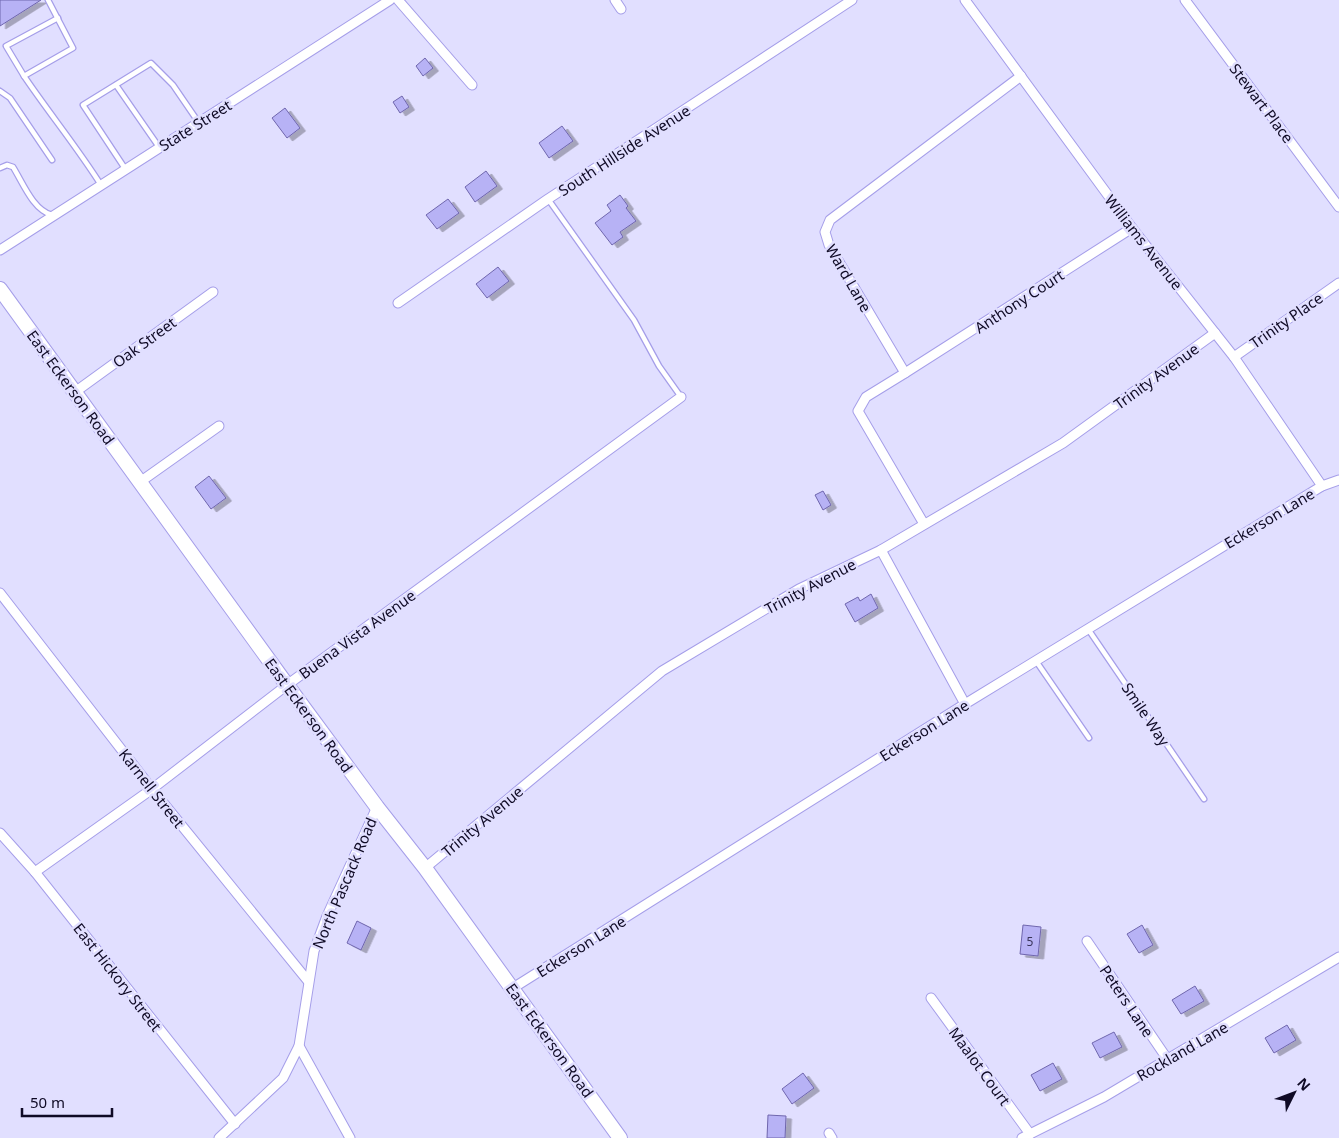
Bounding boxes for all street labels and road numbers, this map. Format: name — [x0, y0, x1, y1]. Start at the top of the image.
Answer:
street label: Stewart Place — [1226, 59, 1298, 147]
street label: State Street — [155, 95, 235, 155]
street label: South Hillside Avenue — [554, 100, 694, 200]
street label: Williams Avenue — [1101, 190, 1187, 294]
street label: Ward Lane — [822, 240, 876, 316]
street label: Anthony Court — [970, 264, 1068, 337]
street label: Trinity Place — [1246, 287, 1326, 353]
street label: Oak Street — [108, 312, 180, 372]
street label: East Eckerson Road — [23, 326, 119, 448]
street label: Trinity Avenue — [1109, 338, 1203, 414]
street label: Eckerson Lane — [1220, 483, 1318, 553]
street label: Trinity Avenue — [761, 554, 859, 618]
street label: Buena Vista Avenue — [295, 585, 419, 683]
street label: East Eckerson Road — [261, 654, 357, 776]
street label: Smile Way — [1118, 679, 1175, 750]
street label: Eckerson Lane — [876, 695, 972, 765]
street label: Karnell Street — [115, 744, 190, 832]
street label: Trinity Avenue — [437, 781, 527, 861]
street label: North Pascack Road — [307, 814, 381, 952]
street label: Eckerson Lane — [533, 911, 629, 981]
street label: East Hickory Street — [69, 919, 167, 1036]
street label: Peters Lane — [1096, 961, 1158, 1041]
street label: East Eckerson Road — [502, 979, 598, 1101]
street label: Rockland Lane — [1133, 1017, 1231, 1085]
street label: Maalot Court — [945, 1023, 1016, 1110]

